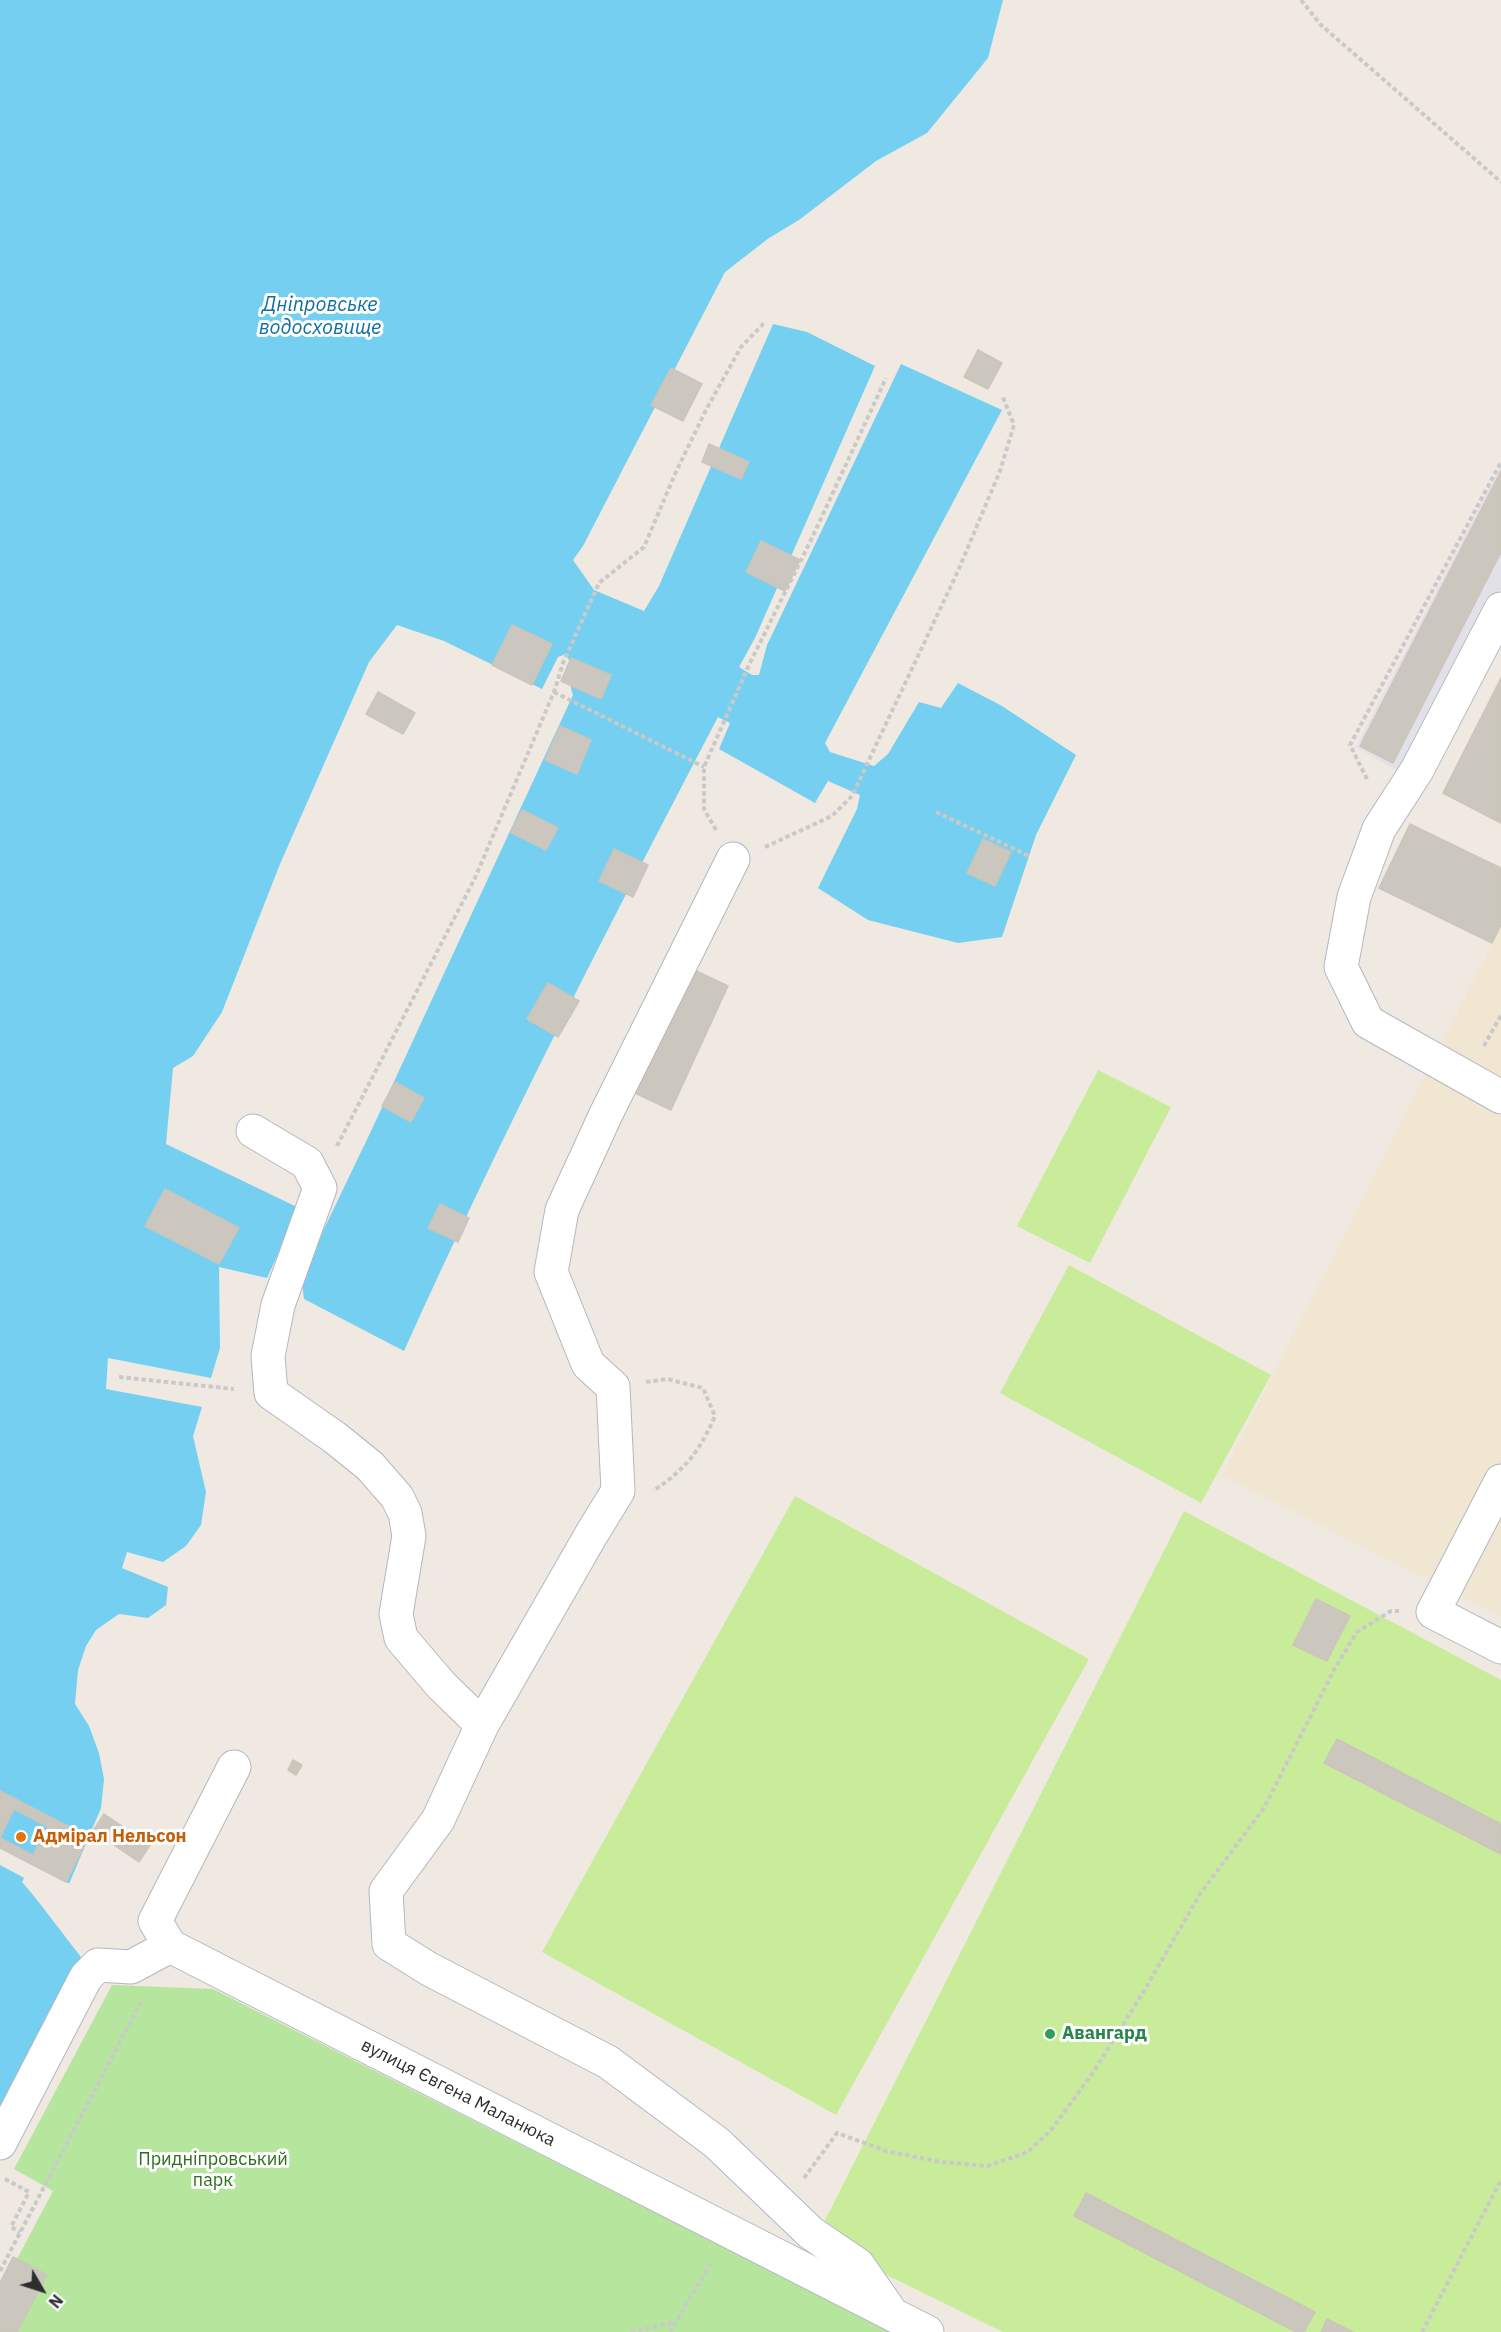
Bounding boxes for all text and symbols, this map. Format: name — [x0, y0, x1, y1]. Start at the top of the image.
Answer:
water label: Дніпровське водосховище — [259, 293, 381, 340]
place label: Адмірал Нельсон — [33, 1826, 187, 1848]
marker: Адмірал Нельсон — [14, 1830, 28, 1844]
place label: Авангард — [1062, 2023, 1147, 2045]
marker: Авангард — [1043, 2027, 1057, 2041]
street label: вулиця Євгена Маланюка — [357, 2034, 559, 2152]
park label: Придніпровський парк — [138, 2149, 288, 2192]
north arrow — [12, 2260, 72, 2320]
text: N — [45, 2291, 67, 2312]

